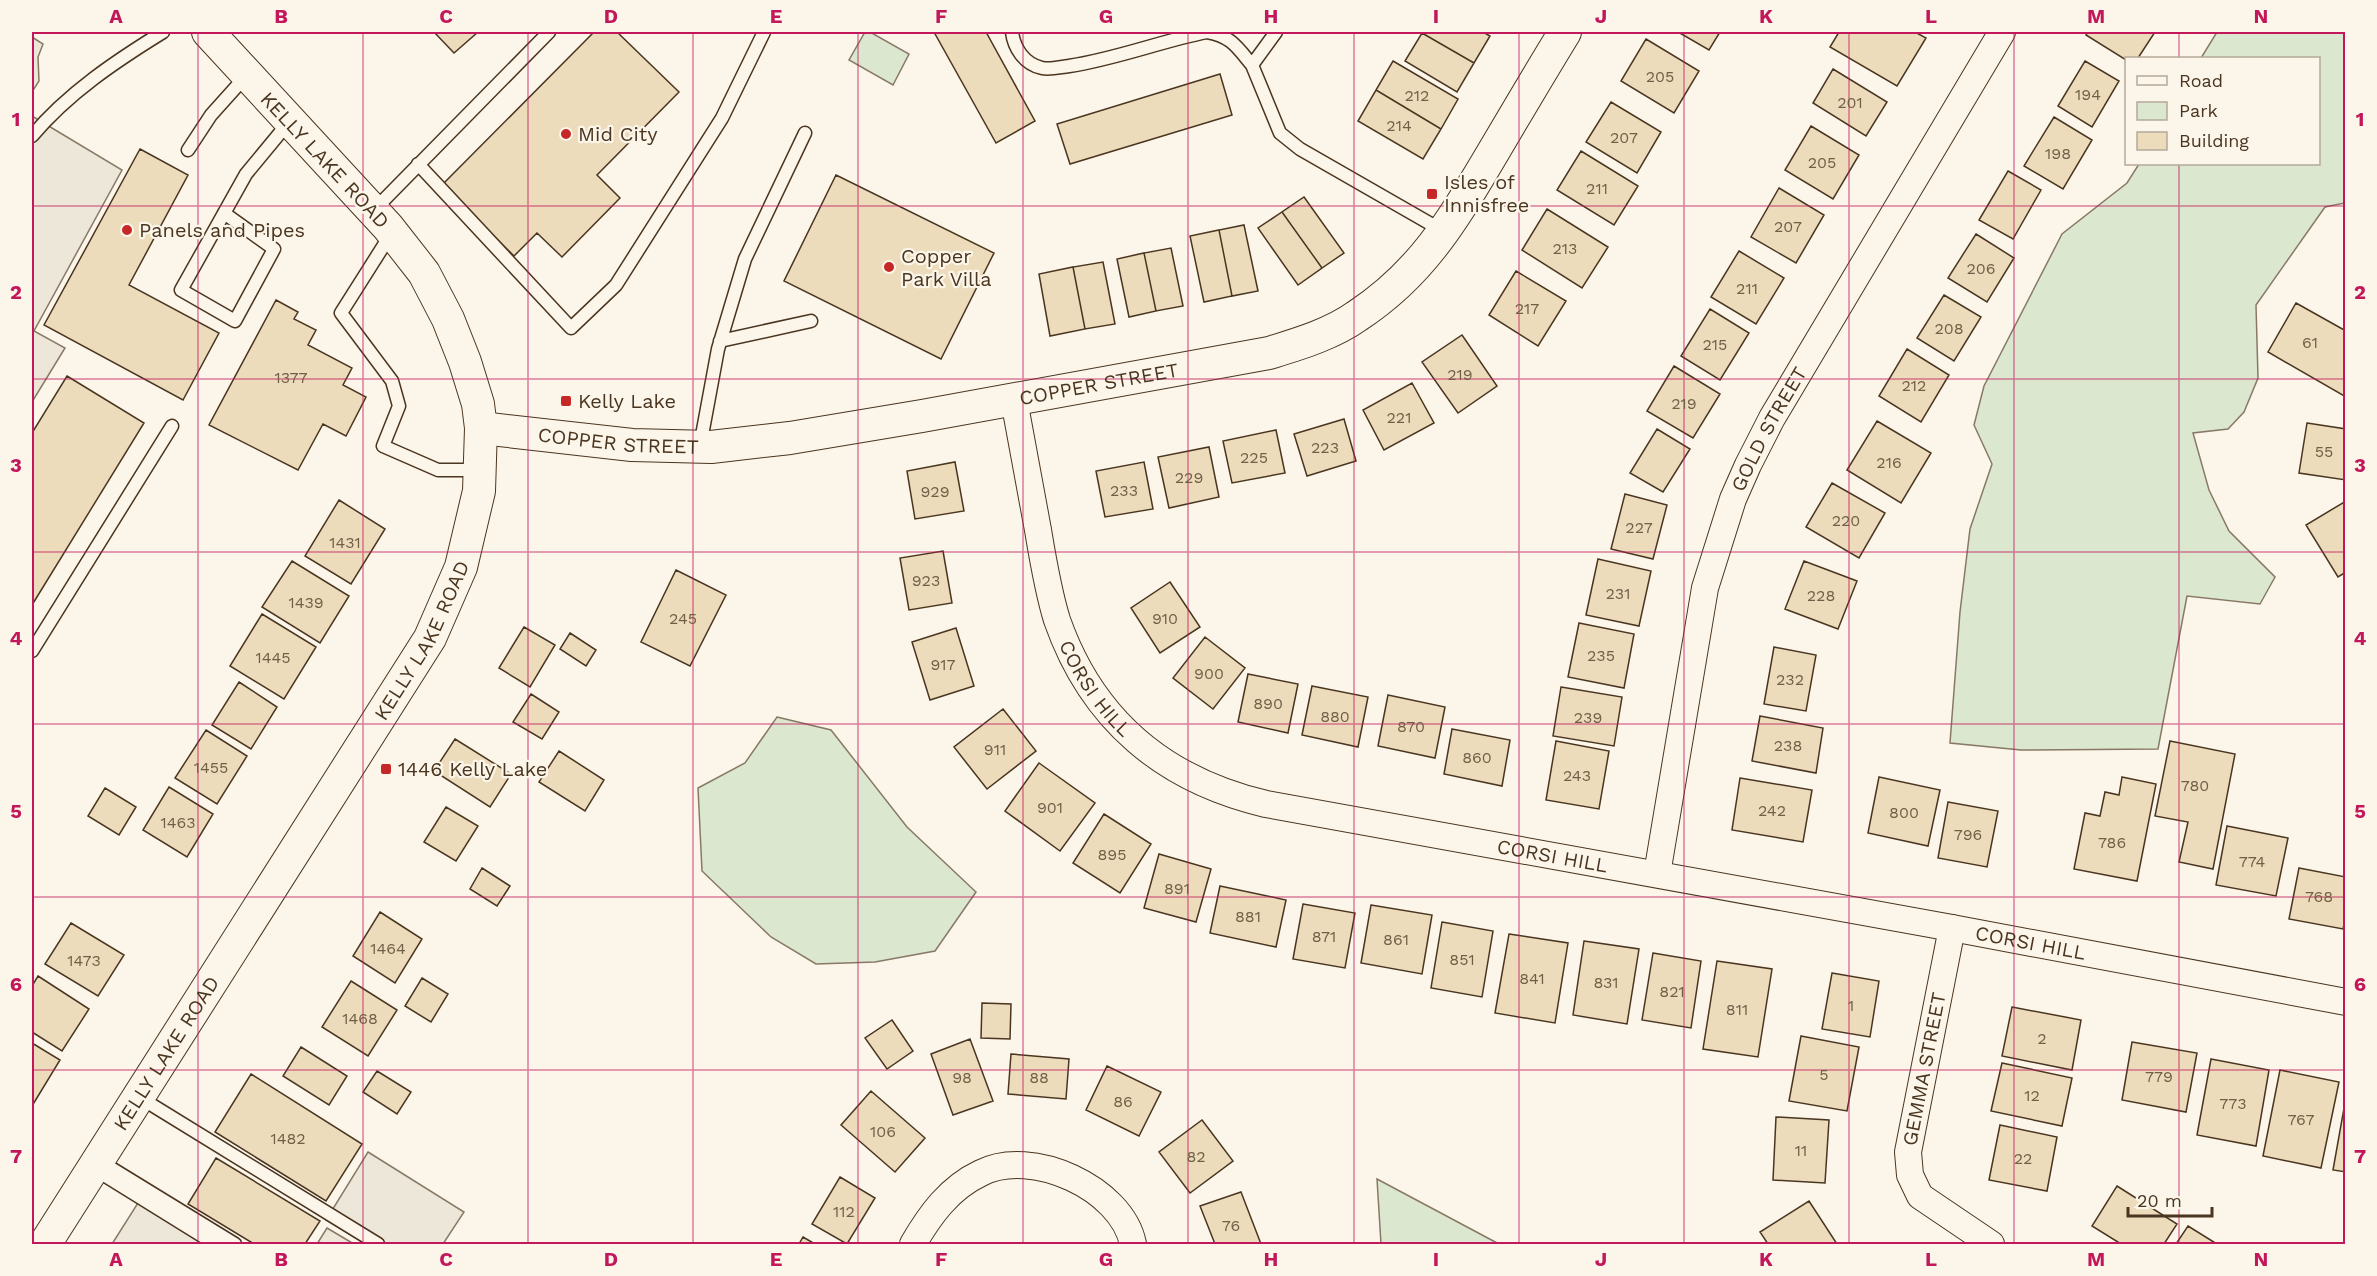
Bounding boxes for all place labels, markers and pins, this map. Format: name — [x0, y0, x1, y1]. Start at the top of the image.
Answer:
place label: Mid City — [578, 122, 658, 146]
marker: Mid City — [559, 127, 573, 141]
place label: Isles of Innisfree — [1444, 170, 1529, 217]
marker: Isles of Innisfree — [1425, 187, 1439, 201]
place label: Panels and Pipes — [139, 218, 305, 242]
marker: Panels and Pipes — [120, 223, 134, 237]
place label: Copper Park Villa — [901, 244, 992, 291]
marker: Copper Park Villa — [882, 260, 896, 274]
place label: Kelly Lake — [578, 389, 676, 413]
marker: Kelly Lake — [559, 394, 573, 408]
place label: 1446 Kelly Lake — [398, 757, 547, 781]
marker: 1446 Kelly Lake — [379, 762, 393, 776]

